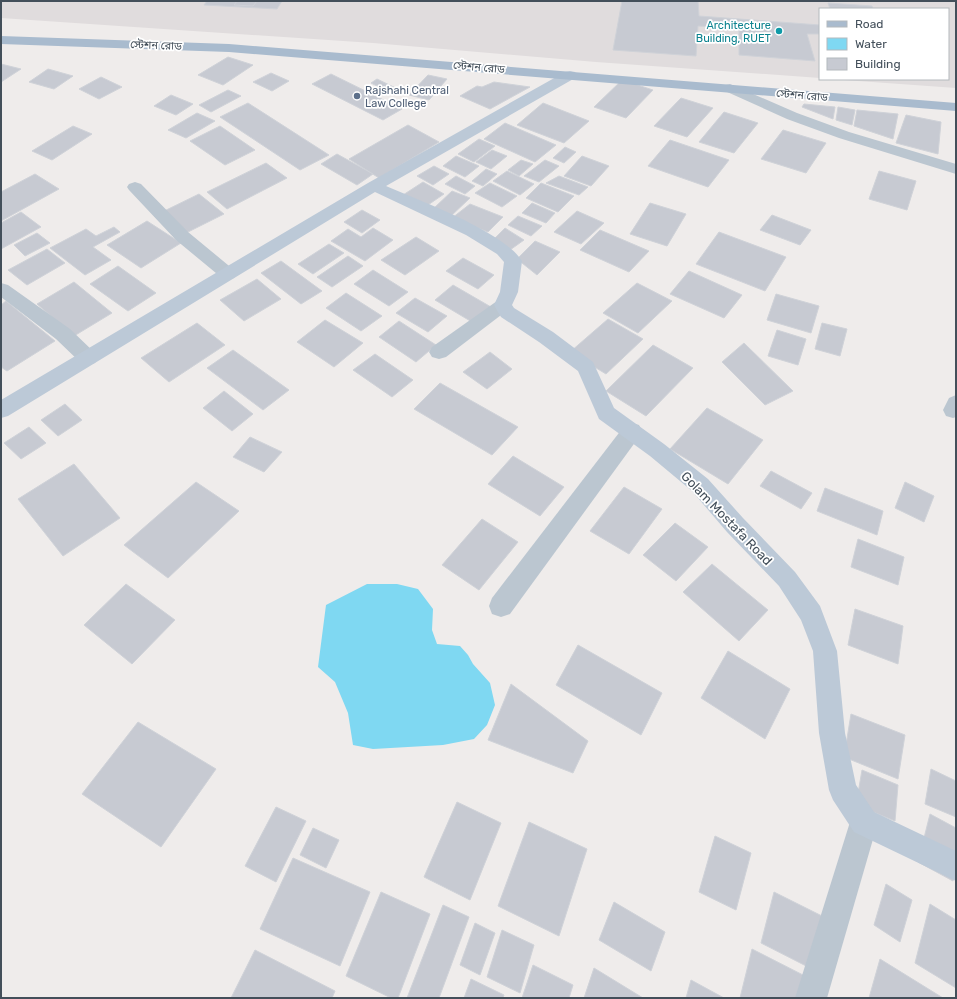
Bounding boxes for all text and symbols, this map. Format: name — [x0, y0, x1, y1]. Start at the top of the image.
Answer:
legend — [819, 8, 949, 80]
text: Road — [855, 17, 883, 31]
place label: Architecture Building, RUET — [696, 19, 772, 45]
marker: Architecture Building, RUET — [774, 26, 784, 36]
text: Water — [855, 37, 887, 51]
street label: স্টেশন রোড — [130, 38, 182, 53]
text: Building — [855, 57, 901, 71]
street label: স্টেশন রোড — [452, 59, 506, 76]
place label: Rajshahi Central Law College — [365, 84, 449, 110]
street label: স্টেশন রোড — [775, 87, 829, 104]
marker: Rajshahi Central Law College — [352, 91, 362, 101]
street label: Golam Mostafa Road — [678, 469, 775, 568]

